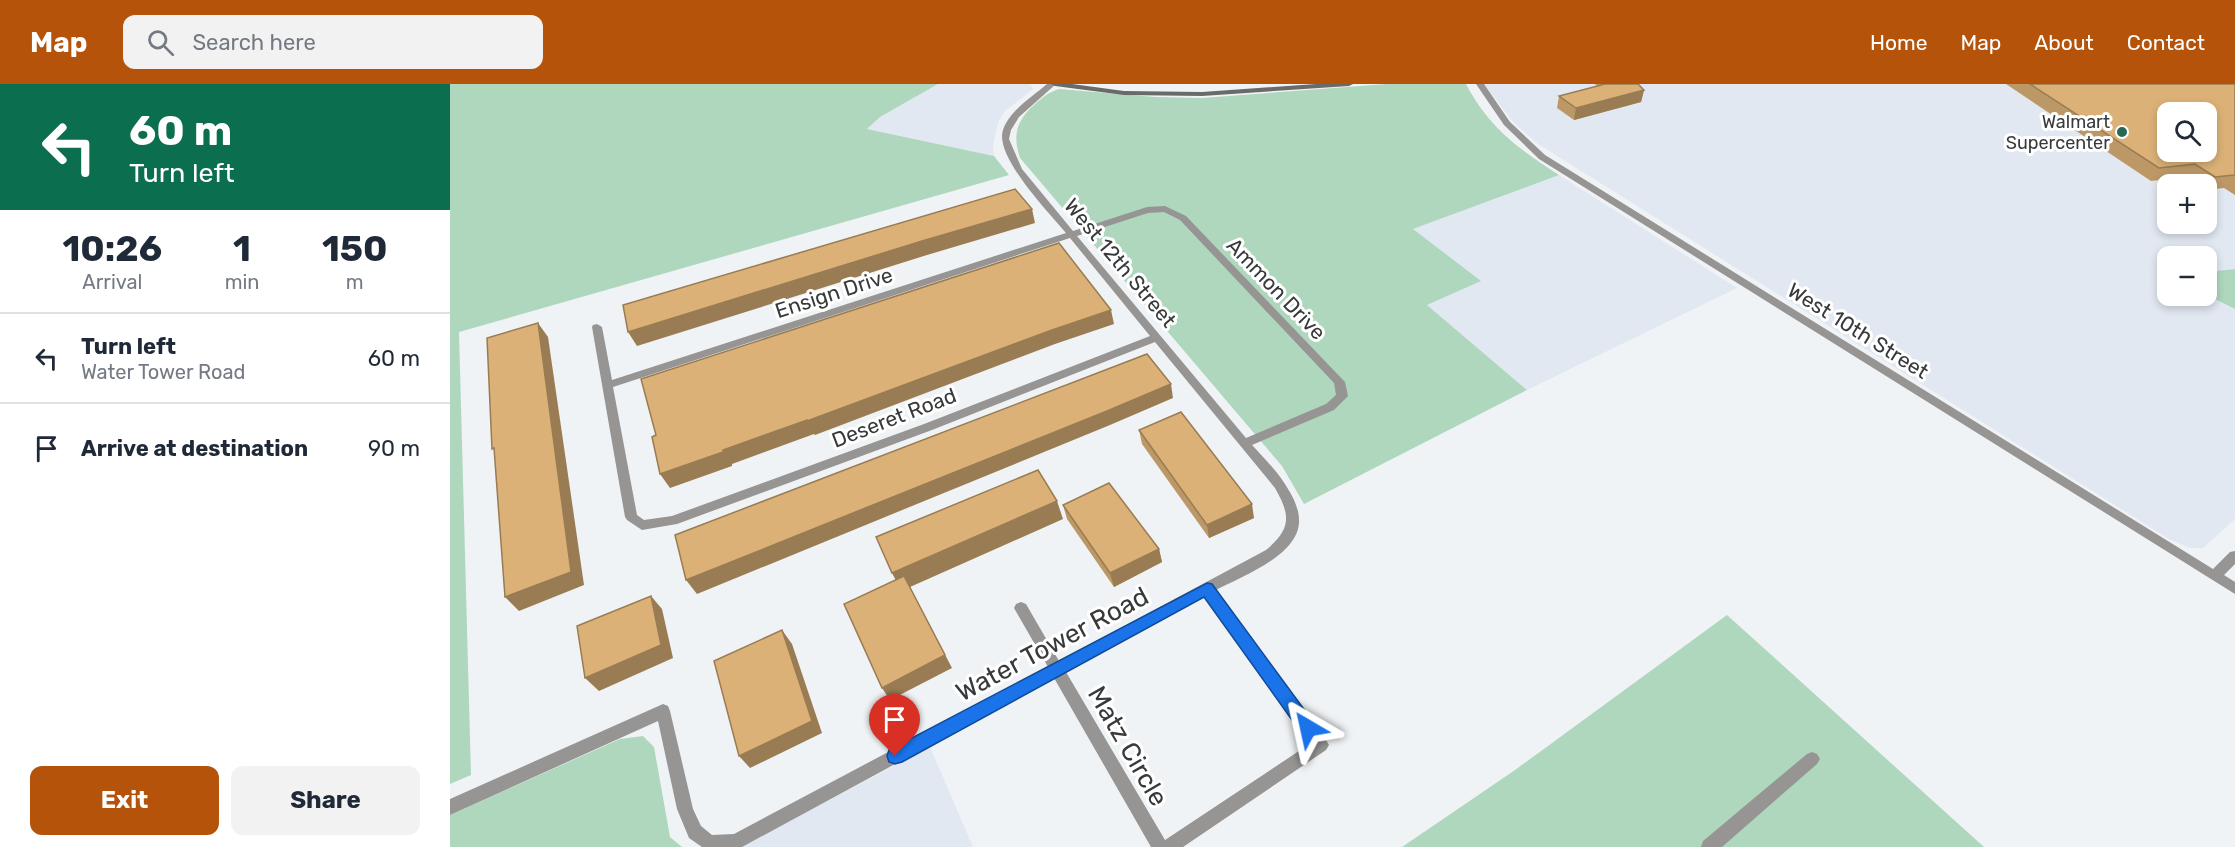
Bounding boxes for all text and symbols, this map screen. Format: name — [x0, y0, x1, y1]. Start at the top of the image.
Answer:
search box — [123, 15, 543, 69]
text: Map — [30, 26, 87, 59]
icon: search — [144, 26, 177, 59]
text: Search here — [192, 29, 316, 56]
text: Home — [1870, 30, 1927, 55]
text: Map — [1960, 30, 2001, 55]
text: About — [2034, 30, 2094, 55]
text: Contact — [2127, 30, 2205, 55]
map controls — [2157, 102, 2217, 306]
button: search — [2157, 102, 2217, 162]
text: 60 m — [129, 106, 232, 156]
icon: left — [30, 108, 108, 186]
place label: Walmart Supercenter — [2006, 111, 2110, 154]
marker: Walmart Supercenter — [2115, 125, 2129, 139]
text: Turn left — [129, 157, 234, 189]
button: + — [2157, 174, 2217, 234]
street label: West 12th Street — [1059, 193, 1182, 332]
text: 10:26 — [62, 227, 162, 270]
text: 1 — [233, 227, 251, 270]
text: 150 — [322, 227, 388, 270]
street label: Ammon Drive — [1222, 233, 1331, 345]
button: − — [2157, 246, 2217, 306]
street label: Ensign Drive — [772, 262, 896, 323]
text: Arrival — [82, 270, 142, 294]
text: min — [225, 270, 259, 294]
text: m — [346, 270, 364, 294]
street label: West 10th Street — [1783, 277, 1933, 384]
text: Turn left — [81, 333, 176, 360]
icon: left — [30, 342, 63, 375]
text: 60 m — [368, 345, 420, 372]
text: Water Tower Road — [81, 360, 245, 384]
street label: Deseret Road — [828, 382, 960, 453]
icon: arrive — [30, 432, 63, 465]
text: Arrive at destination — [81, 435, 308, 462]
text: 90 m — [368, 435, 420, 462]
street label: Water Tower Road — [951, 581, 1154, 708]
street label: Matz Circle — [1081, 681, 1174, 812]
pin — [869, 694, 920, 756]
position arrow — [1276, 696, 1340, 760]
icon: arrive — [878, 703, 911, 736]
button: Exit — [30, 766, 219, 835]
button: Share — [231, 766, 420, 835]

